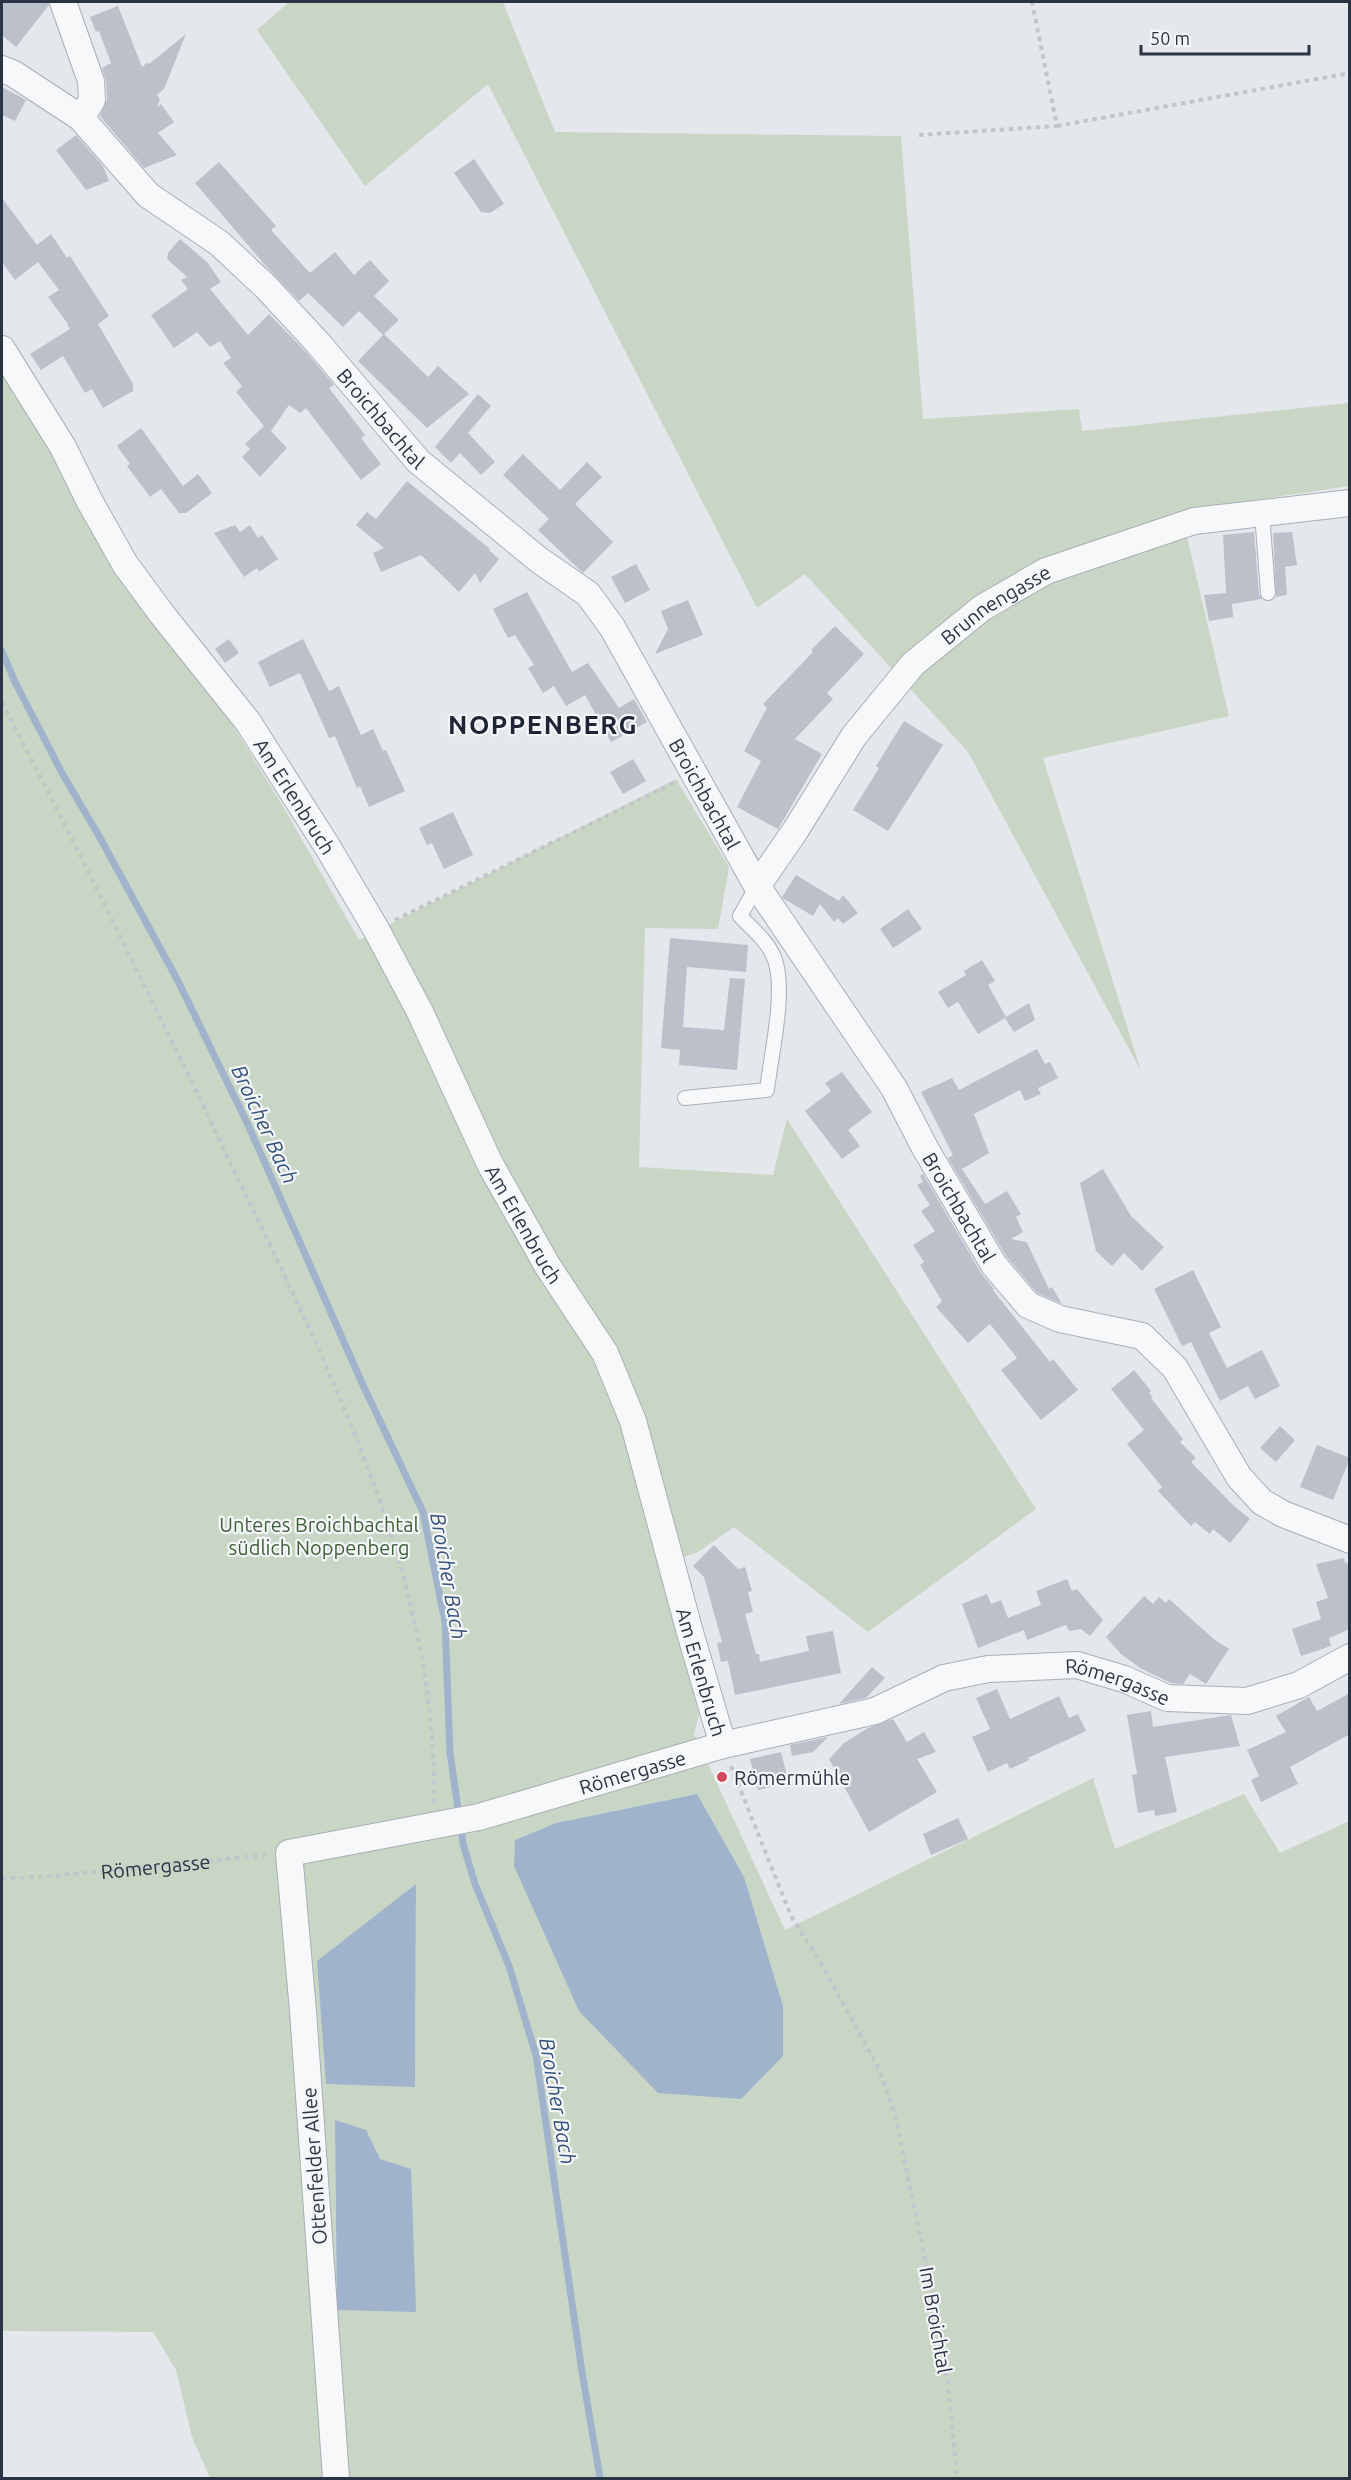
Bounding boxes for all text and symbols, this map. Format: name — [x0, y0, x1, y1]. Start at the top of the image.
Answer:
scale bar — [1141, 18, 1309, 56]
text: 50 m — [1150, 28, 1190, 48]
street label: Broichbachtal — [333, 363, 429, 473]
street label: Brunnengasse — [936, 560, 1054, 649]
district label: NOPPENBERG — [448, 710, 638, 739]
street label: Am Erlenbruch — [250, 734, 341, 858]
street label: Broichbachtal — [665, 734, 745, 853]
water label: Broicher Bach — [227, 1061, 303, 1187]
street label: Broichbachtal — [918, 1148, 1001, 1266]
street label: Am Erlenbruch — [481, 1161, 567, 1288]
water label: Broicher Bach — [426, 1511, 472, 1641]
park label: Unteres Broichbachtal südlich Noppenberg — [219, 1513, 419, 1559]
street label: Am Erlenbruch — [672, 1605, 731, 1739]
street label: Römergasse — [1065, 1653, 1174, 1709]
street label: Römergasse — [576, 1745, 688, 1798]
place label: Römermühle — [734, 1766, 850, 1789]
marker: Römermühle — [715, 1770, 729, 1784]
street label: Römergasse — [99, 1849, 211, 1883]
water label: Broicher Bach — [535, 2036, 581, 2166]
street label: Ottenfelder Allee — [297, 2086, 331, 2246]
street label: Im Broichtal — [915, 2265, 957, 2375]

